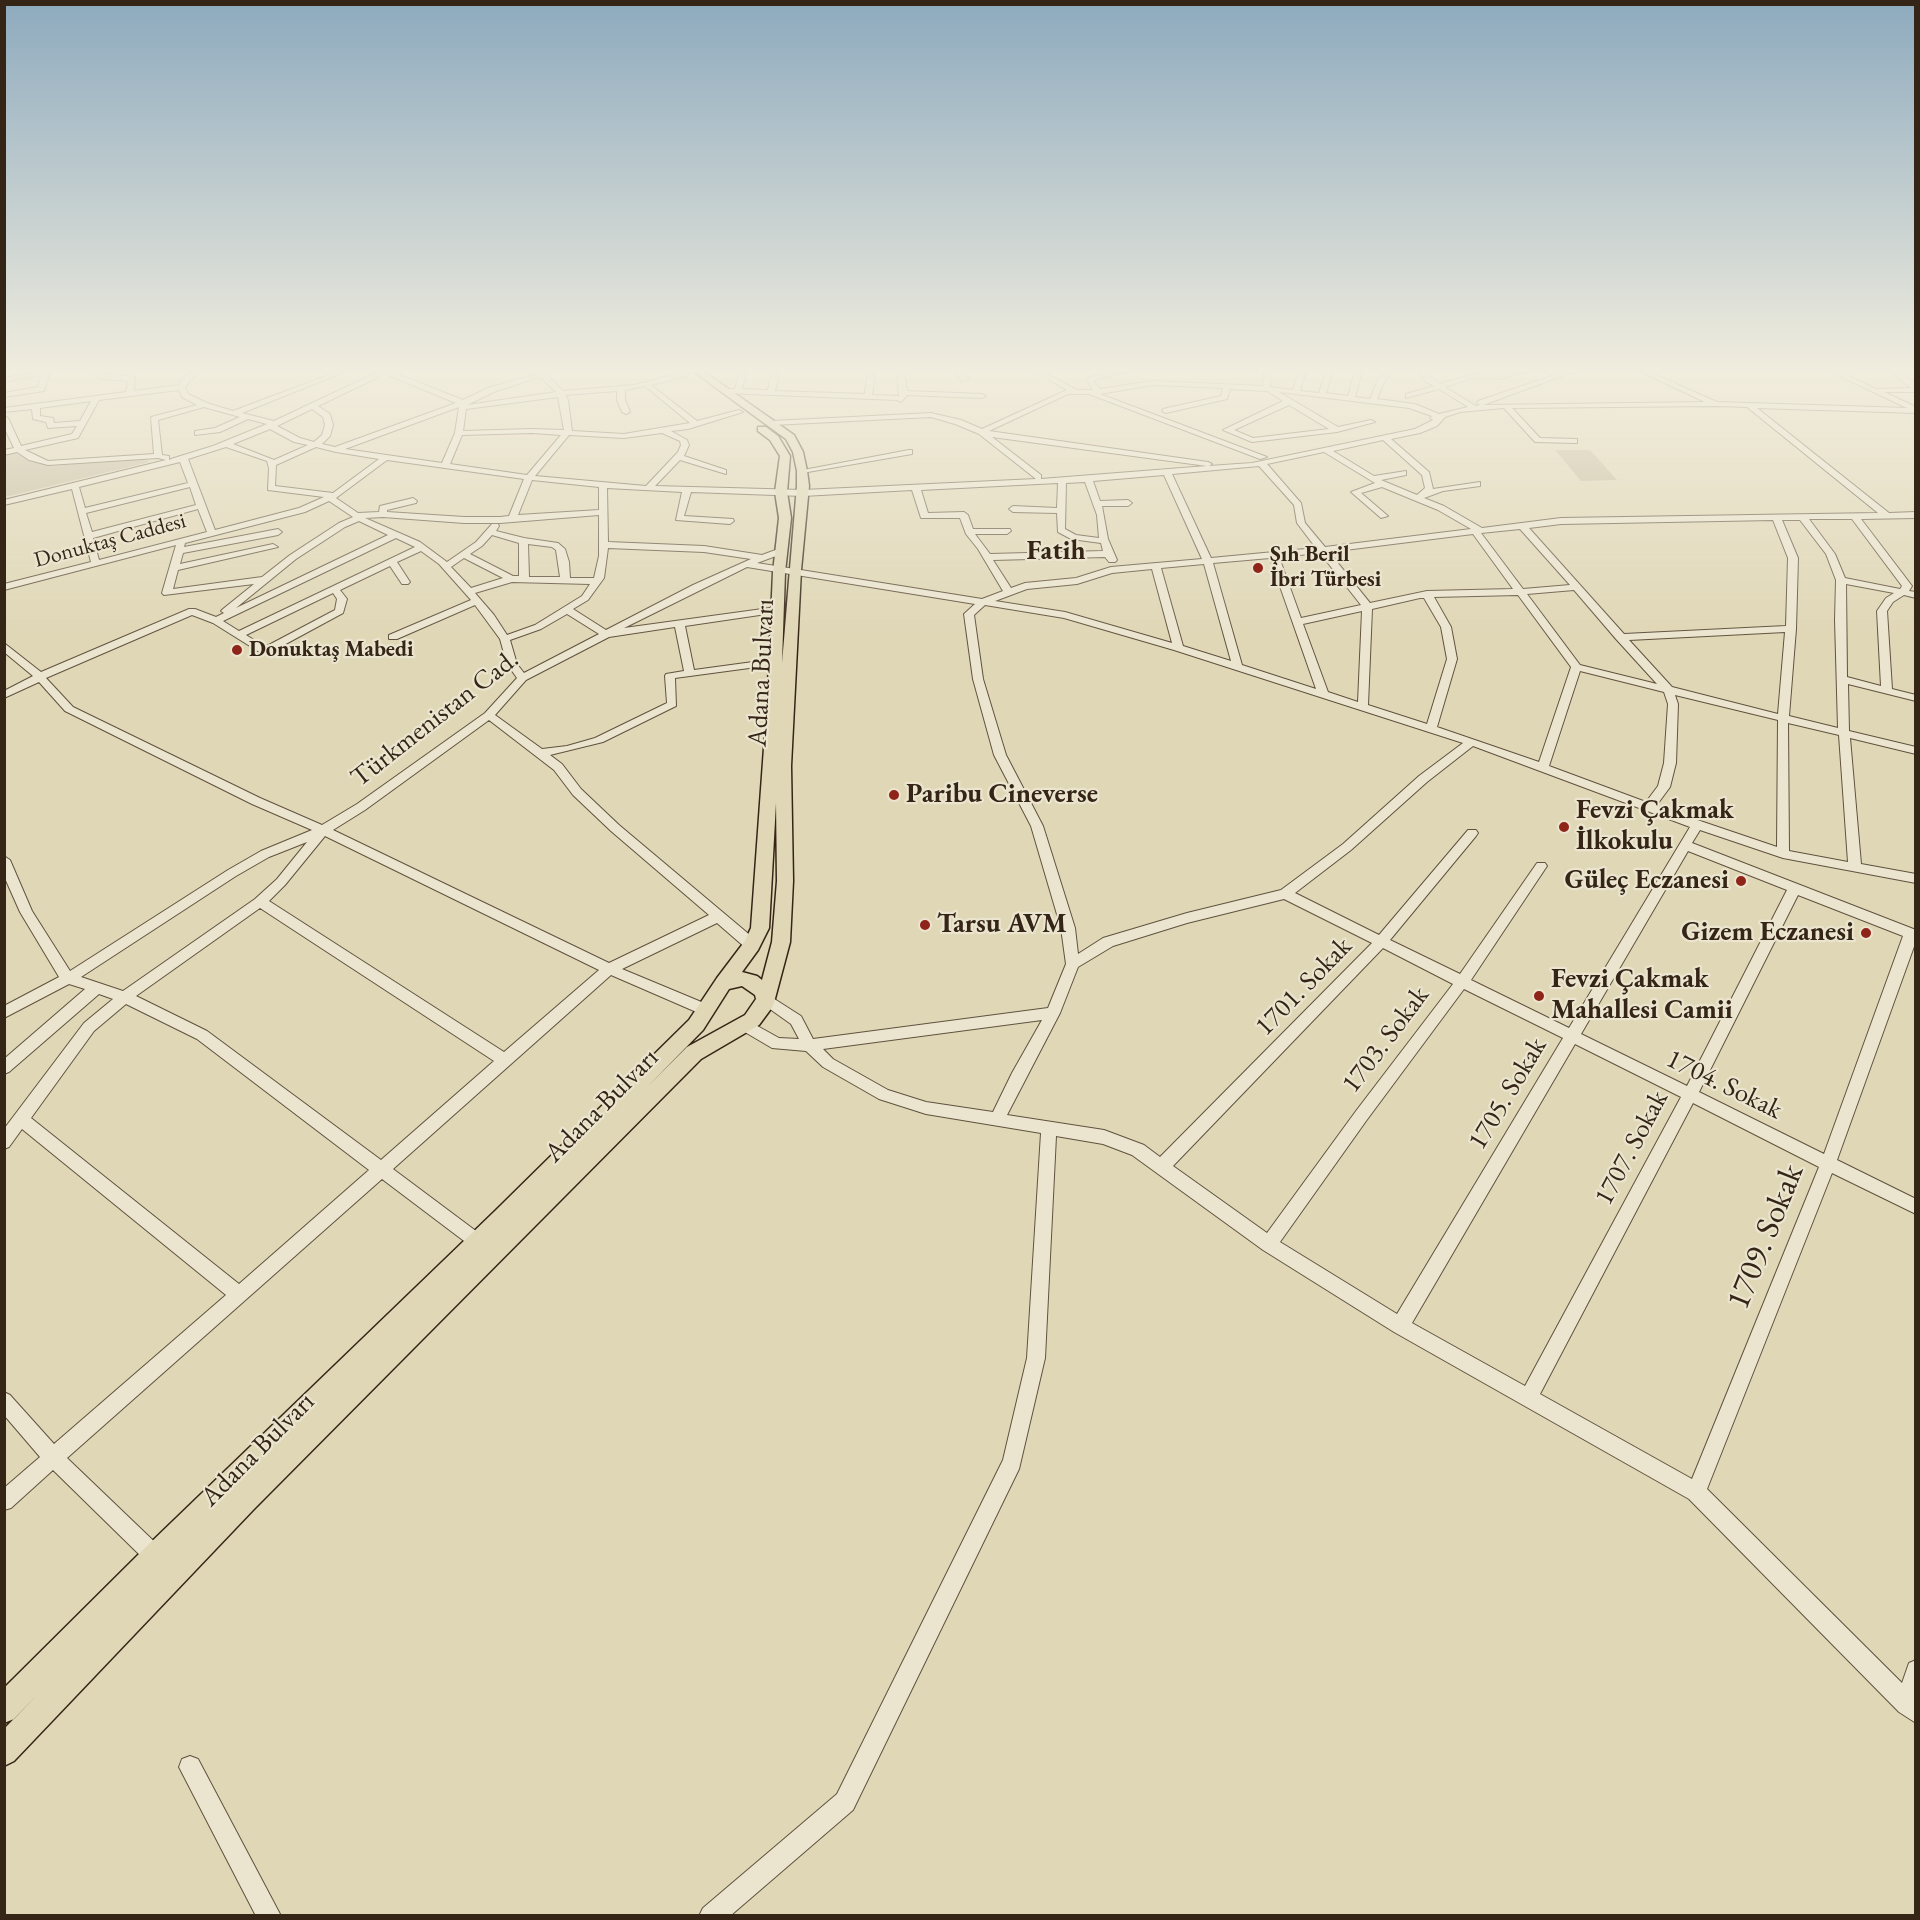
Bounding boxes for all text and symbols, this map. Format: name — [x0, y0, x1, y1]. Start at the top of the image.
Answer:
street label: Donuktaş Caddesi — [31, 508, 189, 574]
district label: Fatih — [1026, 536, 1086, 568]
place label: Şıh Beril İbri Türbesi — [1270, 542, 1381, 594]
marker: Şıh Beril İbri Türbesi — [1251, 561, 1265, 575]
street label: Adana Bulvarı — [742, 598, 782, 748]
place label: Donuktaş Mabedi — [249, 637, 414, 663]
marker: Donuktaş Mabedi — [230, 643, 244, 657]
street label: Türkmenistan Cad. — [345, 643, 525, 795]
place label: Paribu Cineverse — [906, 779, 1098, 811]
marker: Paribu Cineverse — [887, 788, 901, 802]
place label: Fevzi Çakmak İlkokulu — [1576, 795, 1734, 858]
marker: Fevzi Çakmak İlkokulu — [1557, 820, 1571, 834]
place label: Güleç Eczanesi — [1565, 865, 1729, 897]
marker: Güleç Eczanesi — [1734, 874, 1748, 888]
place label: Tarsu AVM — [937, 909, 1067, 941]
place label: Gizem Eczanesi — [1681, 917, 1854, 949]
marker: Tarsu AVM — [918, 918, 932, 932]
marker: Gizem Eczanesi — [1859, 926, 1873, 940]
street label: 1701. Sokak — [1249, 931, 1359, 1043]
place label: Fevzi Çakmak Mahallesi Camii — [1551, 964, 1733, 1027]
street label: 1703. Sokak — [1335, 980, 1437, 1100]
marker: Fevzi Çakmak Mahallesi Camii — [1532, 989, 1546, 1003]
street label: 1705. Sokak — [1462, 1032, 1554, 1156]
street label: Adana Bulvarı — [538, 1042, 666, 1170]
street label: 1704. Sokak — [1661, 1043, 1787, 1127]
street label: 1707. Sokak — [1588, 1085, 1676, 1211]
street label: 1709. Sokak — [1719, 1159, 1813, 1315]
street label: Adana Bulvarı — [194, 1386, 322, 1514]

